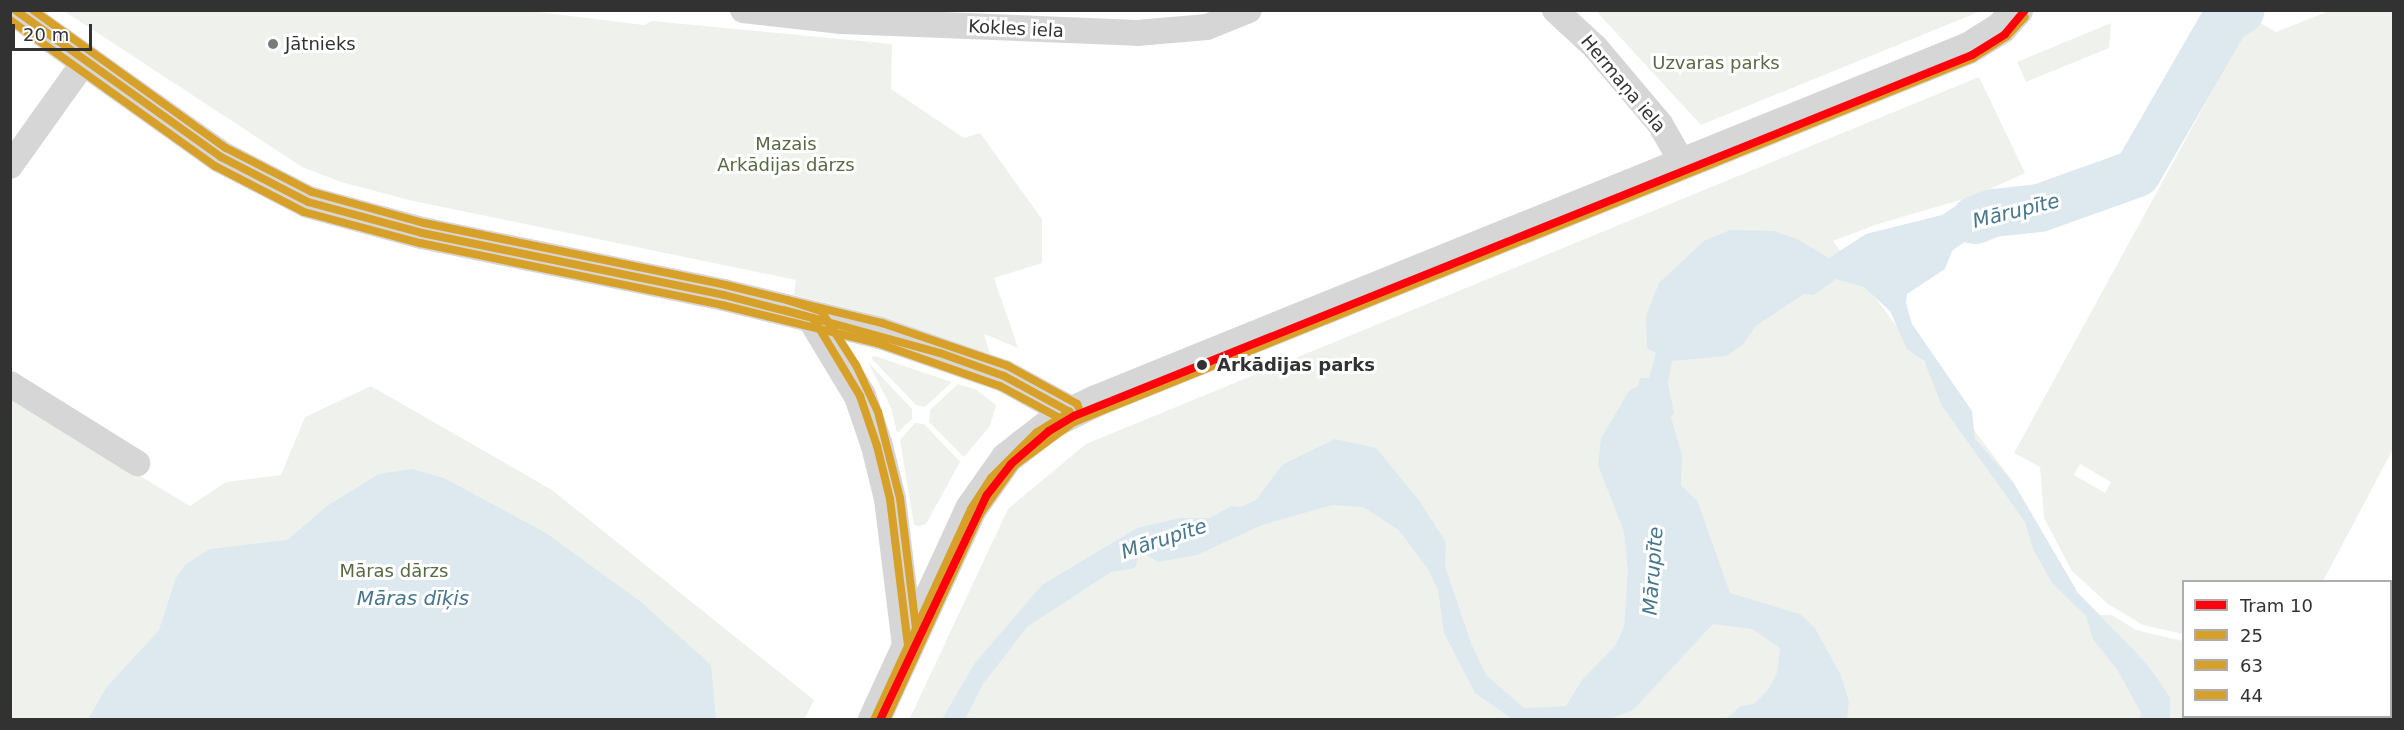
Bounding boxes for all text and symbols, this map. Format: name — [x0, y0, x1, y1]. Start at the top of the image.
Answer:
scale bar — [15, 12, 94, 50]
street label: Kokles iela — [968, 16, 1064, 42]
text: 20 m — [23, 24, 69, 45]
street label: Hermaņa iela — [1576, 31, 1670, 137]
place label: Jātnieks — [285, 33, 356, 55]
marker: Jātnieks — [266, 37, 280, 51]
park label: Uzvaras parks — [1652, 52, 1780, 74]
park label: Mazais Arkādijas dārzs — [717, 134, 855, 176]
water label: Mārupīte — [1970, 189, 2062, 233]
place label: Arkādijas parks — [1217, 354, 1375, 376]
marker: Arkādijas parks — [1192, 355, 1212, 375]
water label: Mārupīte — [1118, 514, 1210, 564]
water label: Mārupīte — [1638, 526, 1668, 616]
park label: Māras dārzs — [340, 560, 448, 582]
legend — [2182, 580, 2392, 718]
water label: Māras dīķis — [357, 586, 469, 610]
text: Tram 10 — [2240, 595, 2313, 616]
text: 25 — [2240, 625, 2263, 646]
text: 63 — [2240, 655, 2263, 676]
text: 44 — [2240, 685, 2263, 706]

